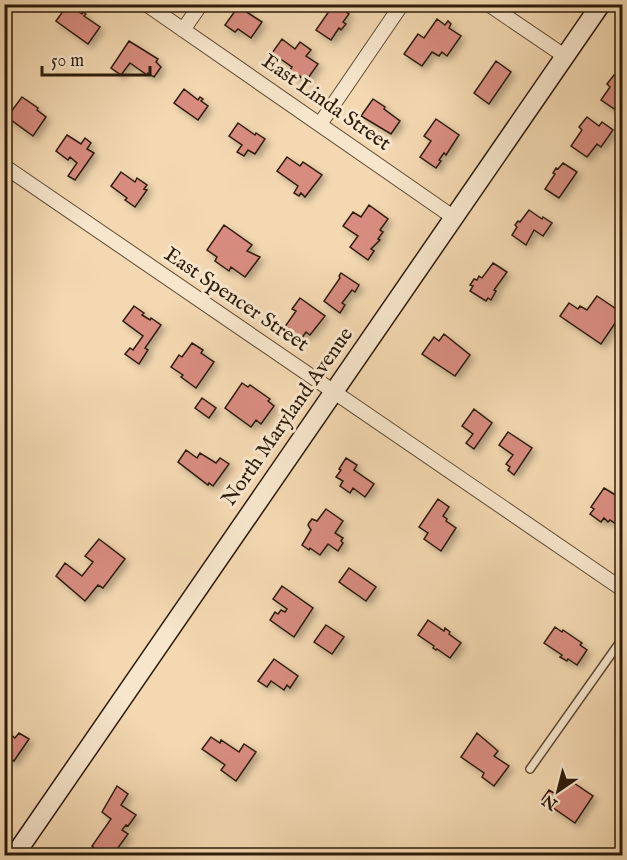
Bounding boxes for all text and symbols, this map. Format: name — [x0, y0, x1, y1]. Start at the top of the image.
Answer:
scale bar — [42, 39, 150, 77]
street label: East Linda Street — [256, 48, 396, 158]
text: 50 m — [51, 50, 84, 73]
street label: East Spencer Street — [158, 242, 314, 358]
street label: North Maryland Avenue — [216, 322, 360, 512]
north arrow — [528, 761, 588, 821]
text: N — [539, 789, 563, 814]

